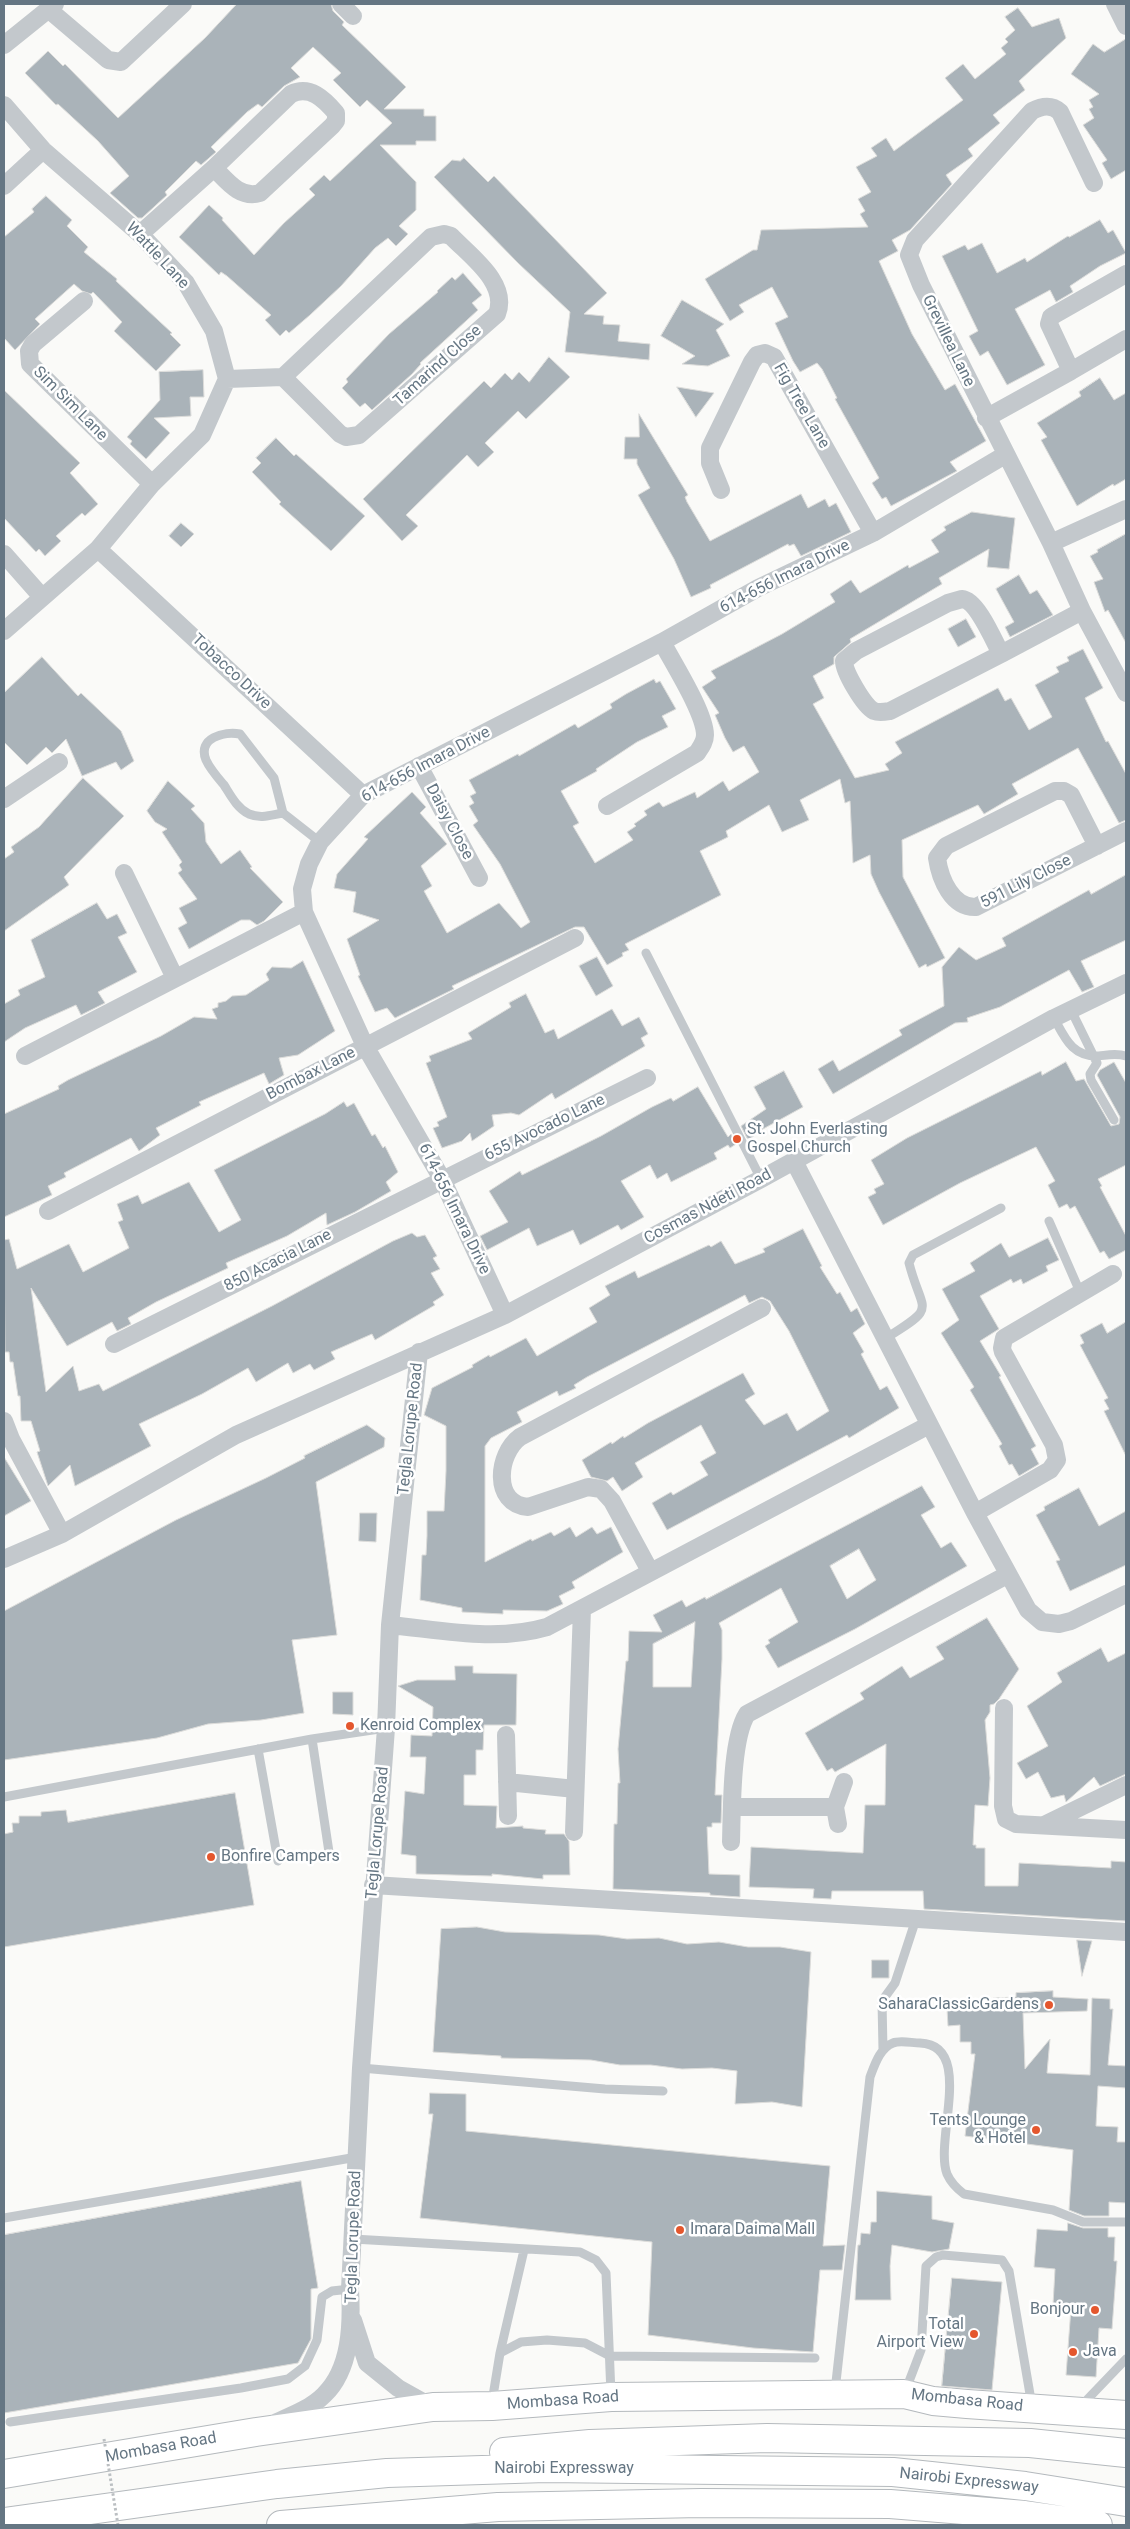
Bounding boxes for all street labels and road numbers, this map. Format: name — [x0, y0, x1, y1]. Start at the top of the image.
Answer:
street label: Wattle Lane — [121, 219, 193, 293]
street label: Grevillea Lane — [918, 292, 978, 390]
street label: Tamarind Close — [390, 322, 486, 410]
street label: Fig Tree Lane — [769, 360, 833, 452]
street label: Sim Sim Lane — [29, 363, 111, 445]
street label: 614-656 Imara Drive — [717, 536, 853, 618]
street label: Tobacco Drive — [187, 630, 275, 714]
street label: 614-656 Imara Drive — [358, 723, 494, 807]
street label: Daisy Close — [421, 781, 477, 863]
street label: 591 Lily Close — [978, 851, 1074, 913]
street label: Bombax Lane — [263, 1043, 359, 1105]
street label: 655 Avocado Lane — [482, 1091, 608, 1165]
street label: 614-656 Imara Drive — [414, 1140, 494, 1278]
street label: Cosmas Ndeti Road — [641, 1165, 775, 1249]
street label: 850 Acacia Lane — [221, 1226, 335, 1296]
street label: Tegla Lorupe Road — [395, 1362, 427, 1496]
street label: Tegla Lorupe Road — [363, 1766, 393, 1900]
street label: Tegla Lorupe Road — [342, 2170, 366, 2304]
street label: Mombasa Road — [910, 2386, 1024, 2416]
street label: Mombasa Road — [506, 2388, 620, 2414]
street label: Mombasa Road — [104, 2429, 218, 2467]
street label: Nairobi Expressway — [494, 2459, 634, 2479]
street label: Nairobi Expressway — [899, 2464, 1039, 2498]

